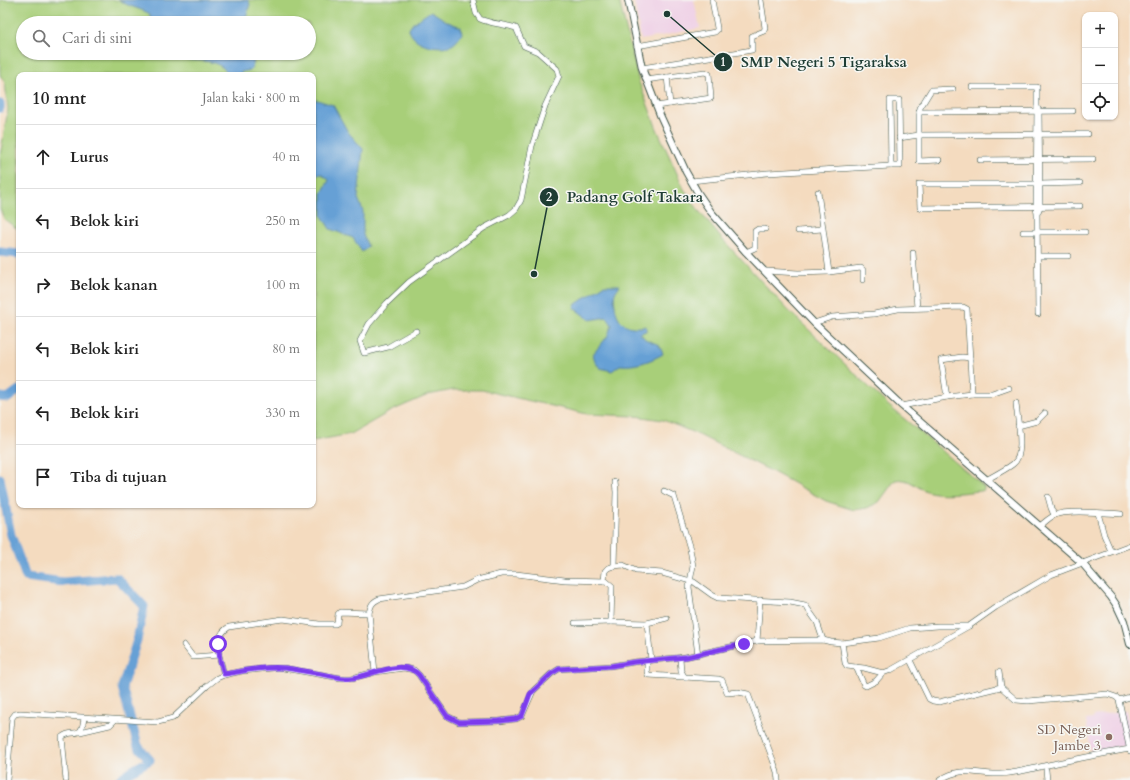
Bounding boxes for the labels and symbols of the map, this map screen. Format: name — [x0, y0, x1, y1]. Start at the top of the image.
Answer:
callout: SMP Negeri 5 Tigaraksa — [713, 49, 915, 76]
text: SMP Negeri 5 Tigaraksa — [741, 52, 907, 72]
text: 1 — [720, 54, 726, 70]
callout: Padang Golf Takara — [539, 183, 712, 210]
text: Padang Golf Takara — [567, 187, 704, 207]
text: 2 — [546, 189, 552, 205]
route start — [209, 635, 227, 653]
route end — [735, 635, 753, 653]
place label: SD Negeri Jambe 3 — [1037, 720, 1101, 755]
marker: SD Negeri Jambe 3 — [1104, 732, 1114, 742]

